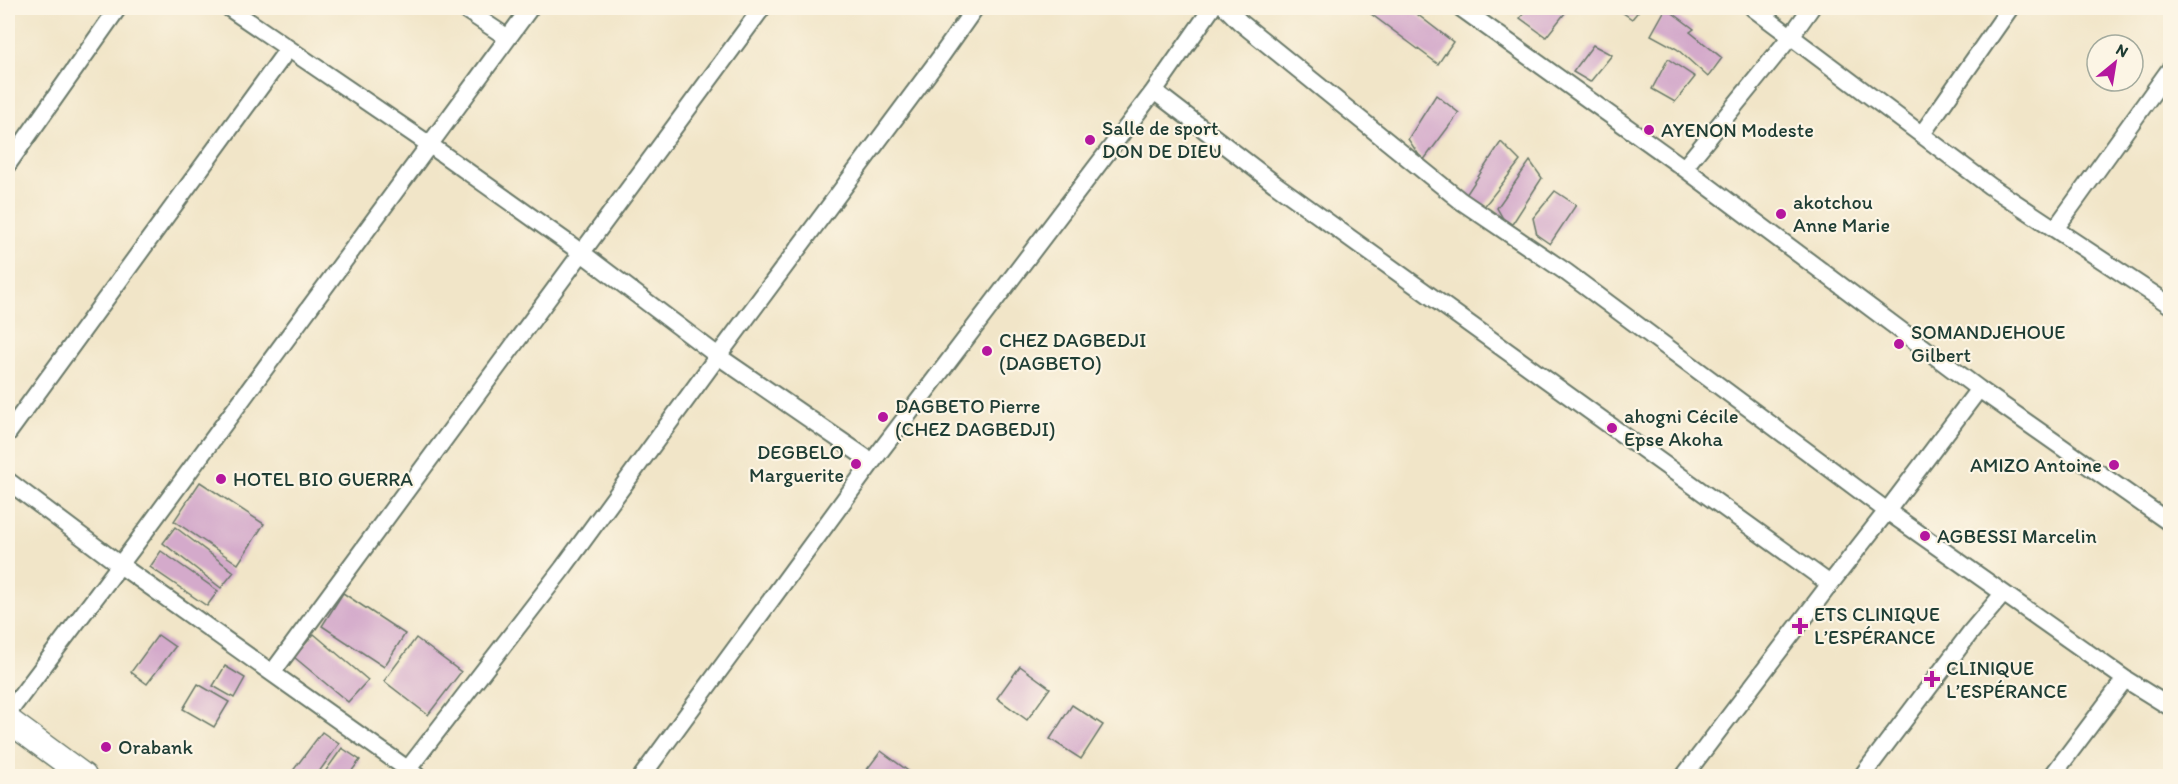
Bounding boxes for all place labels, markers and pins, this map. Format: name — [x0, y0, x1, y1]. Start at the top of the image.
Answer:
place label: Salle de sport DON DE DIEU — [1102, 116, 1222, 163]
place label: AYENON Modeste — [1661, 118, 1814, 142]
marker: AYENON Modeste — [1642, 123, 1656, 137]
marker: Salle de sport DON DE DIEU — [1083, 133, 1097, 147]
place label: akotchou Anne Marie — [1793, 190, 1890, 237]
marker: akotchou Anne Marie — [1774, 207, 1788, 221]
place label: SOMANDJEHOUE Gilbert — [1911, 320, 2065, 367]
place label: CHEZ DAGBEDJI (DAGBETO) — [999, 328, 1147, 375]
marker: SOMANDJEHOUE Gilbert — [1892, 337, 1906, 351]
marker: CHEZ DAGBEDJI (DAGBETO) — [980, 344, 994, 358]
place label: DAGBETO Pierre (CHEZ DAGBEDJI) — [895, 394, 1056, 441]
place label: ahogni Cécile Epse Akoha — [1624, 404, 1738, 451]
marker: DAGBETO Pierre (CHEZ DAGBEDJI) — [876, 410, 890, 424]
marker: ahogni Cécile Epse Akoha — [1605, 421, 1619, 435]
place label: DEGBELO Marguerite — [749, 440, 844, 487]
place label: AMIZO Antoine — [1970, 453, 2102, 477]
marker: DEGBELO Marguerite — [849, 457, 863, 471]
marker: AMIZO Antoine — [2107, 458, 2121, 472]
place label: HOTEL BIO GUERRA — [233, 467, 413, 491]
marker: HOTEL BIO GUERRA — [214, 472, 228, 486]
place label: AGBESSI Marcelin — [1937, 524, 2097, 548]
marker: AGBESSI Marcelin — [1918, 529, 1932, 543]
place label: ETS CLINIQUE L’ESPÉRANCE — [1814, 602, 1940, 649]
marker: ETS CLINIQUE L’ESPÉRANCE — [1791, 617, 1809, 635]
place label: CLINIQUE L’ESPÉRANCE — [1946, 656, 2067, 703]
marker: CLINIQUE L’ESPÉRANCE — [1923, 670, 1941, 688]
place label: Orabank — [118, 735, 193, 759]
marker: Orabank — [99, 740, 113, 754]

